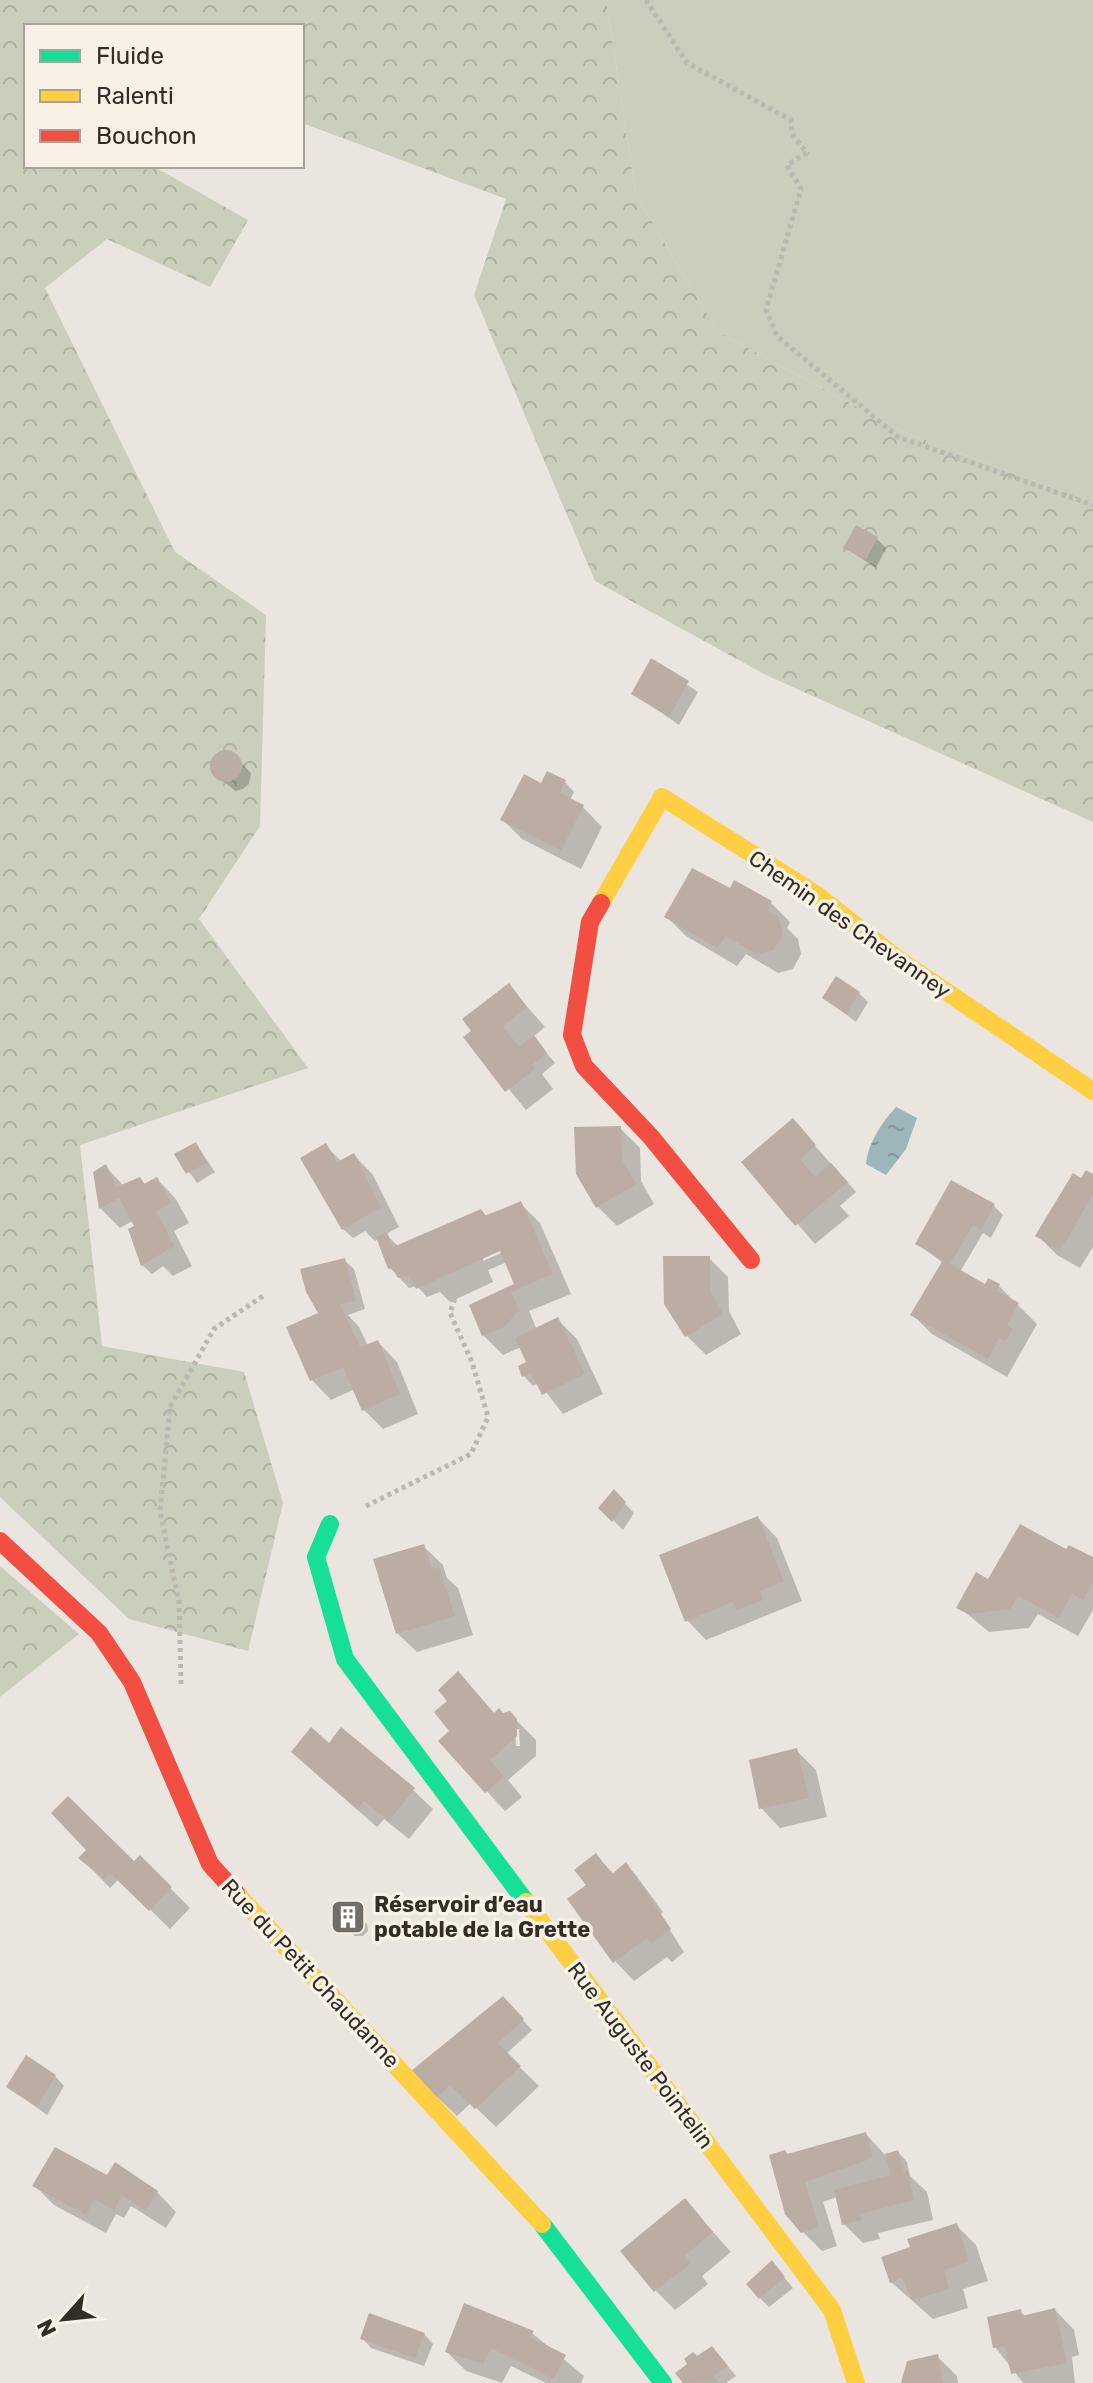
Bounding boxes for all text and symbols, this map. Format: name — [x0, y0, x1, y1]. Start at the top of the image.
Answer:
legend — [24, 24, 304, 168]
text: Fluide — [96, 42, 164, 70]
text: Ralenti — [96, 82, 174, 110]
text: Bouchon — [96, 122, 196, 150]
street label: Chemin des Chevanney — [743, 844, 956, 1004]
street label: Rue du Petit Chaudanne — [216, 1873, 405, 2074]
place label: Réservoir d’eau potable de la Grette — [374, 1891, 590, 1943]
building icon: Réservoir d’eau potable de la Grette — [329, 1898, 367, 1936]
street label: Rue Auguste Pointelin — [562, 1957, 720, 2154]
north arrow — [24, 2279, 104, 2359]
text: N — [31, 2315, 62, 2341]

